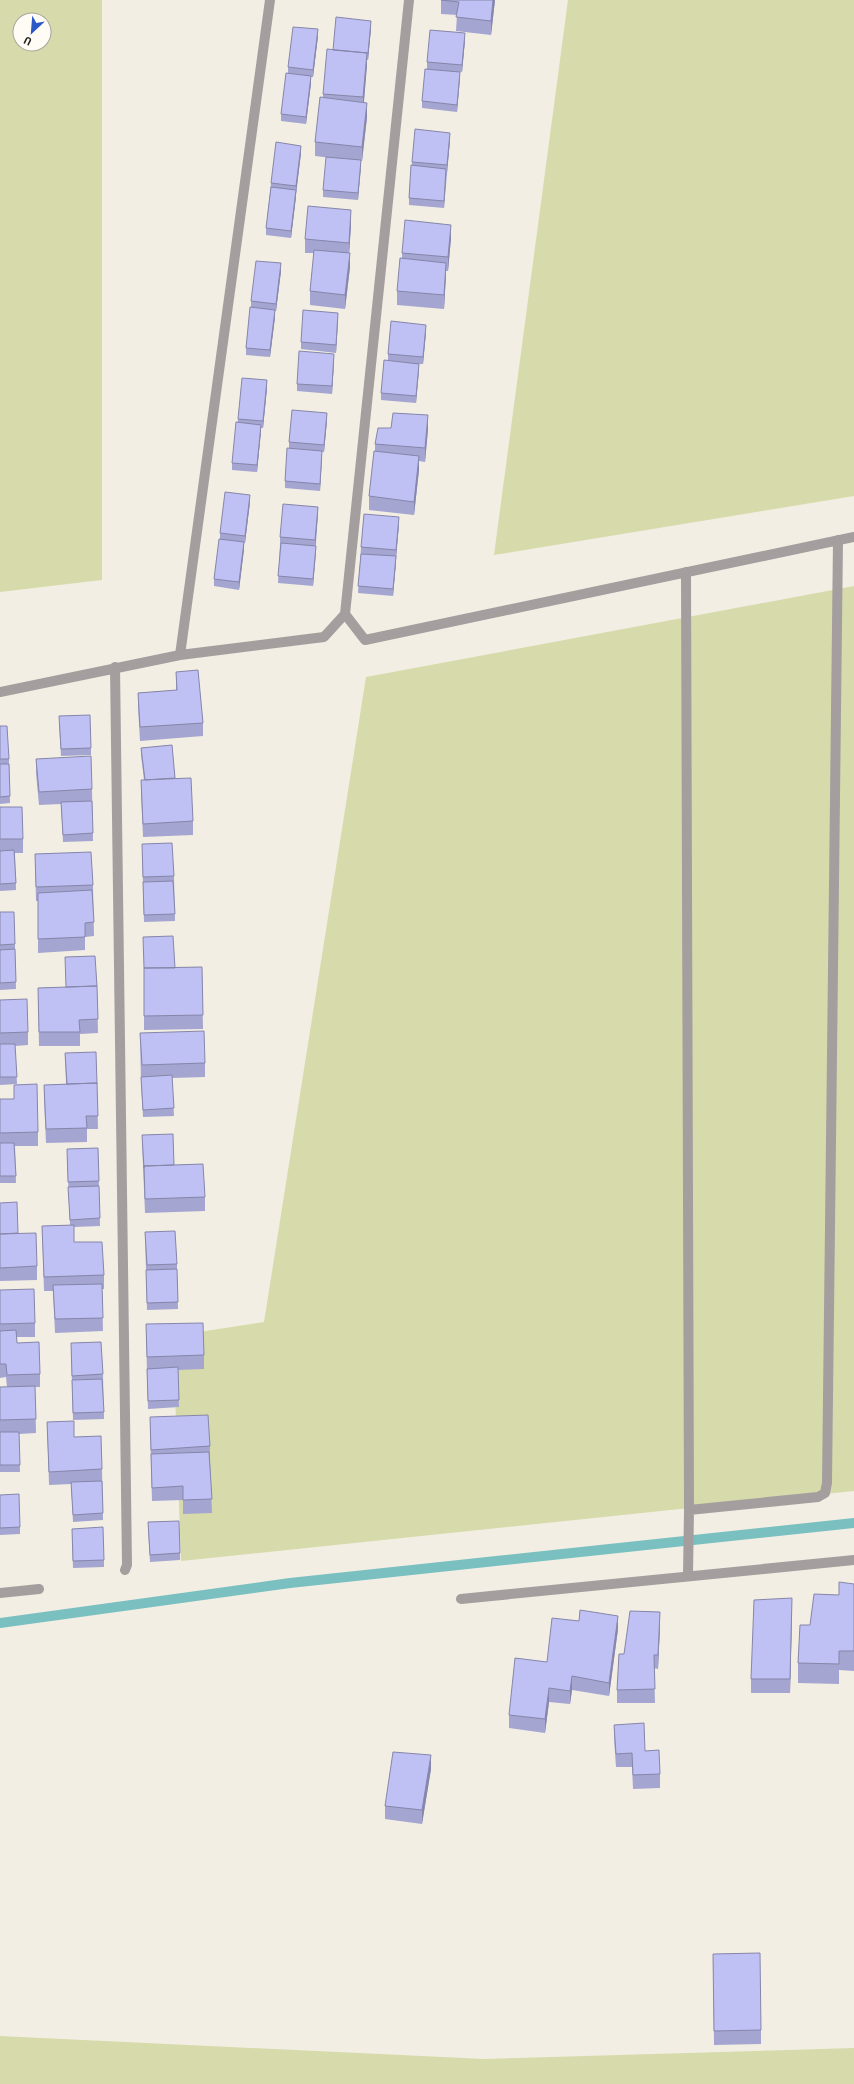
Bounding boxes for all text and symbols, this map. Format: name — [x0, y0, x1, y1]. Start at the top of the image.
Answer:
north arrow — [12, 12, 52, 52]
text: U — [21, 34, 33, 49]

